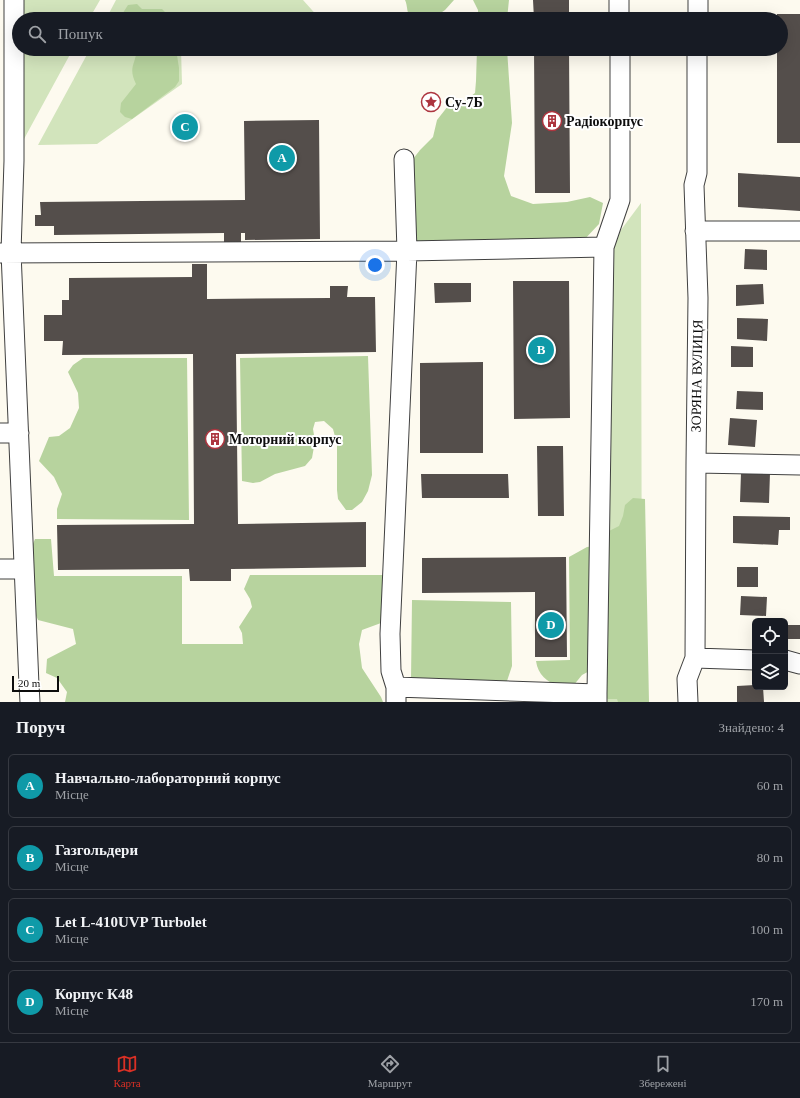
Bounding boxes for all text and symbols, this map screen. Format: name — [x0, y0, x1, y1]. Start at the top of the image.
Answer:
search box — [12, 12, 788, 56]
icon: search — [26, 23, 48, 45]
text: Пошук — [58, 26, 103, 42]
place icon: Су-7Б — [420, 91, 442, 113]
place label: Су-7Б — [445, 95, 483, 110]
building icon: Радіокорпус — [541, 110, 563, 132]
pin: C — [172, 112, 198, 142]
place label: Радіокорпус — [566, 114, 643, 129]
pin: A — [269, 143, 295, 173]
your location — [365, 255, 385, 275]
street label: ЗОРЯНА ВУЛИЦЯ — [689, 320, 705, 432]
pin: B — [528, 335, 554, 365]
building icon: Моторний корпус — [204, 428, 226, 450]
place label: Моторний корпус — [229, 432, 342, 447]
pin: D — [538, 610, 564, 640]
map controls — [752, 618, 788, 690]
button: locate — [752, 618, 788, 654]
button: layers — [752, 654, 788, 690]
scale bar — [12, 674, 59, 693]
text: 20 m — [18, 677, 40, 689]
text: Поруч — [16, 718, 65, 737]
text: Знайдено: 4 — [719, 720, 784, 735]
text: Навчально-лабораторний корпус — [55, 770, 281, 786]
text: A — [25, 778, 35, 793]
text: 60 m — [757, 778, 783, 793]
text: Місце — [55, 787, 89, 802]
text: Газгольдери — [55, 842, 138, 858]
text: B — [26, 850, 34, 865]
text: 80 m — [757, 850, 783, 865]
text: Місце — [55, 859, 89, 874]
text: Let L-410UVP Turbolet — [55, 914, 207, 930]
text: C — [25, 922, 35, 937]
text: 100 m — [750, 922, 783, 937]
text: Місце — [55, 931, 89, 946]
text: Корпус К48 — [55, 986, 133, 1002]
text: D — [25, 994, 35, 1009]
text: 170 m — [750, 994, 783, 1009]
text: Місце — [55, 1003, 89, 1018]
tab: Карта — [113, 1053, 141, 1089]
tab: Маршрут — [368, 1053, 412, 1089]
tab: Збережені — [639, 1053, 687, 1089]

